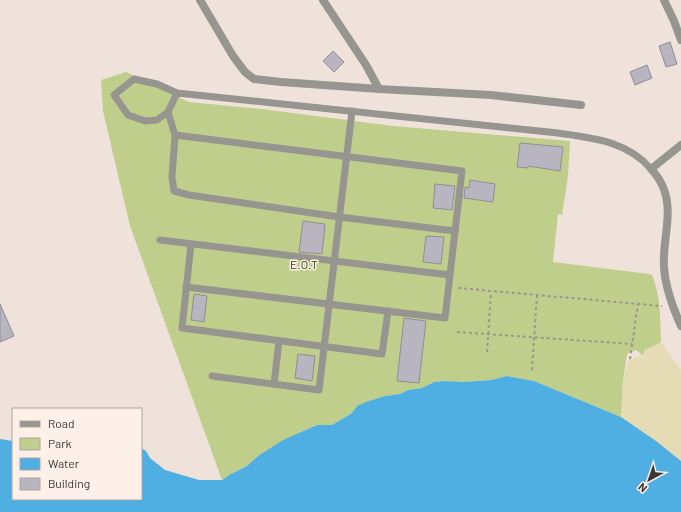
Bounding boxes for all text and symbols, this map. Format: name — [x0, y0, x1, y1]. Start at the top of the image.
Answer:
park label: E.O.T — [290, 257, 318, 271]
legend — [12, 408, 142, 500]
text: Road — [48, 416, 75, 430]
text: Park — [48, 436, 72, 450]
text: Water — [48, 456, 80, 470]
north arrow — [629, 460, 669, 500]
text: Building — [48, 476, 90, 490]
text: N — [635, 481, 649, 495]

